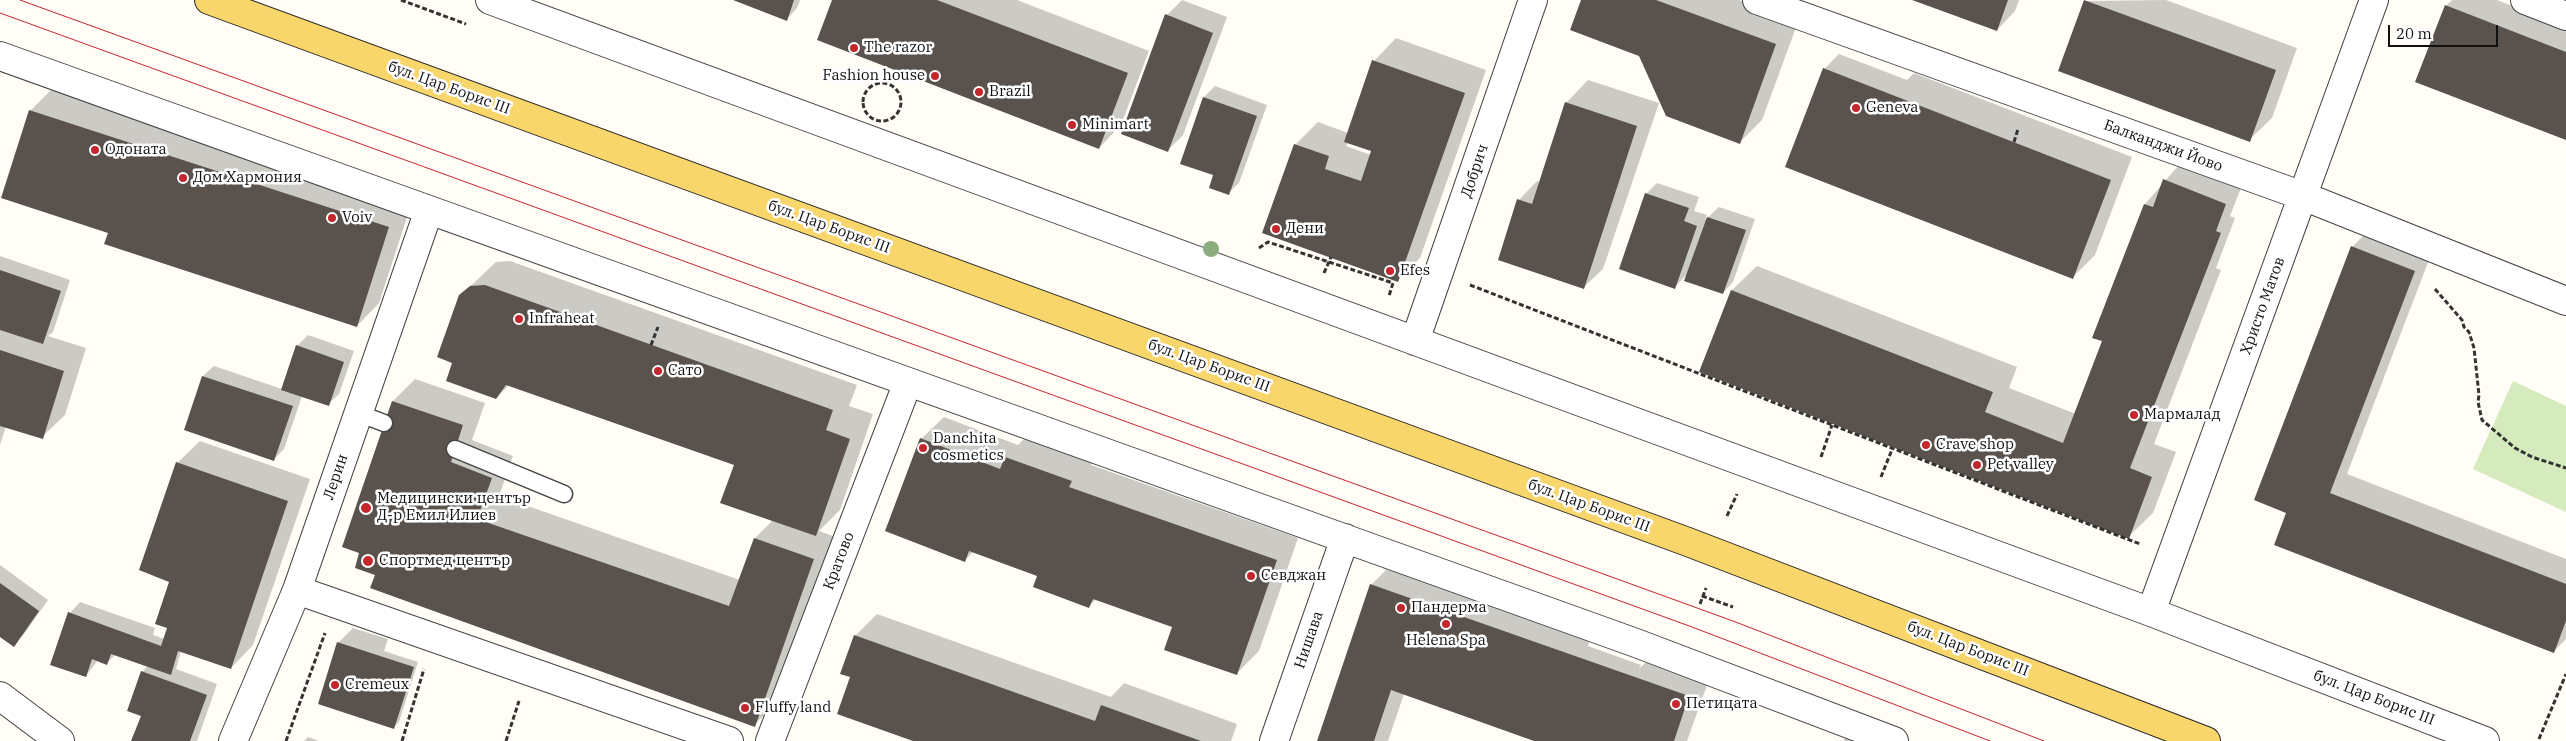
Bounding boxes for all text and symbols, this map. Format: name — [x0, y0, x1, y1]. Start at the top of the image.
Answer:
scale bar — [2391, 15, 2501, 47]
text: 20 m — [2396, 24, 2432, 43]
place label: The razor — [864, 39, 932, 57]
marker: The razor — [848, 42, 860, 54]
street label: бул. Цар Борис III — [386, 58, 512, 118]
place label: Fashion house — [823, 67, 925, 85]
marker: Fashion house — [929, 70, 941, 82]
place label: Brazil — [989, 83, 1031, 101]
marker: Brazil — [973, 86, 985, 98]
place label: Geneva — [1866, 99, 1918, 117]
marker: Geneva — [1850, 102, 1862, 114]
place label: Minimart — [1082, 116, 1149, 134]
street label: Балканджи Йово — [2101, 116, 2225, 176]
marker: Minimart — [1066, 119, 1078, 131]
place label: Одоната — [105, 141, 167, 159]
street label: Добрич — [1457, 142, 1493, 200]
marker: Одоната — [89, 144, 101, 156]
place label: Дом Хармония — [193, 169, 302, 187]
marker: Дом Хармония — [177, 172, 189, 184]
street label: бул. Цар Борис III — [766, 197, 892, 257]
place label: Voiv — [342, 209, 372, 227]
marker: Voiv — [326, 212, 338, 224]
place label: Дени — [1286, 220, 1324, 238]
marker: Дени — [1270, 223, 1282, 235]
street label: Христо Матов — [2237, 255, 2289, 357]
place label: Efes — [1400, 262, 1430, 280]
marker: Efes — [1384, 265, 1396, 277]
place label: Infraheat — [529, 310, 595, 328]
marker: Infraheat — [513, 313, 525, 325]
street label: бул. Цар Борис III — [1146, 336, 1272, 396]
place label: Сато — [668, 362, 702, 380]
marker: Сато — [652, 365, 664, 377]
place label: Мармалад — [2144, 406, 2221, 424]
marker: Мармалад — [2128, 409, 2140, 421]
place label: Danchita cosmetics — [933, 430, 1004, 465]
place label: Crave shop — [1936, 436, 2014, 454]
marker: Crave shop — [1920, 439, 1932, 451]
marker: Danchita cosmetics — [917, 442, 929, 454]
street label: Лерин — [320, 452, 352, 502]
place label: Pet valley — [1987, 456, 2054, 474]
marker: Pet valley — [1971, 459, 1983, 471]
street label: бул. Цар Борис III — [1526, 476, 1652, 536]
place label: Медицински център Д-р Емил Илиев — [377, 490, 531, 525]
marker: Медицински център Д-р Емил Илиев — [359, 501, 373, 515]
street label: Кратово — [820, 529, 858, 593]
place label: Спортмед център — [379, 552, 510, 570]
marker: Спортмед център — [361, 554, 375, 568]
place label: Севджан — [1261, 567, 1326, 585]
marker: Севджан — [1245, 570, 1257, 582]
place label: Пандерма — [1411, 599, 1487, 617]
marker: Пандерма — [1395, 602, 1407, 614]
street label: Нишава — [1291, 609, 1327, 671]
marker: Helena Spa — [1440, 618, 1452, 630]
street label: бул. Цар Борис III — [1905, 618, 2031, 680]
place label: Helena Spa — [1406, 632, 1486, 650]
street label: бул. Цар Борис III — [2311, 667, 2437, 729]
place label: Cremeux — [345, 676, 409, 694]
marker: Cremeux — [329, 679, 341, 691]
place label: Петицата — [1686, 695, 1758, 713]
marker: Петицата — [1670, 698, 1682, 710]
place label: Fluffy land — [755, 699, 831, 717]
marker: Fluffy land — [739, 702, 751, 714]

